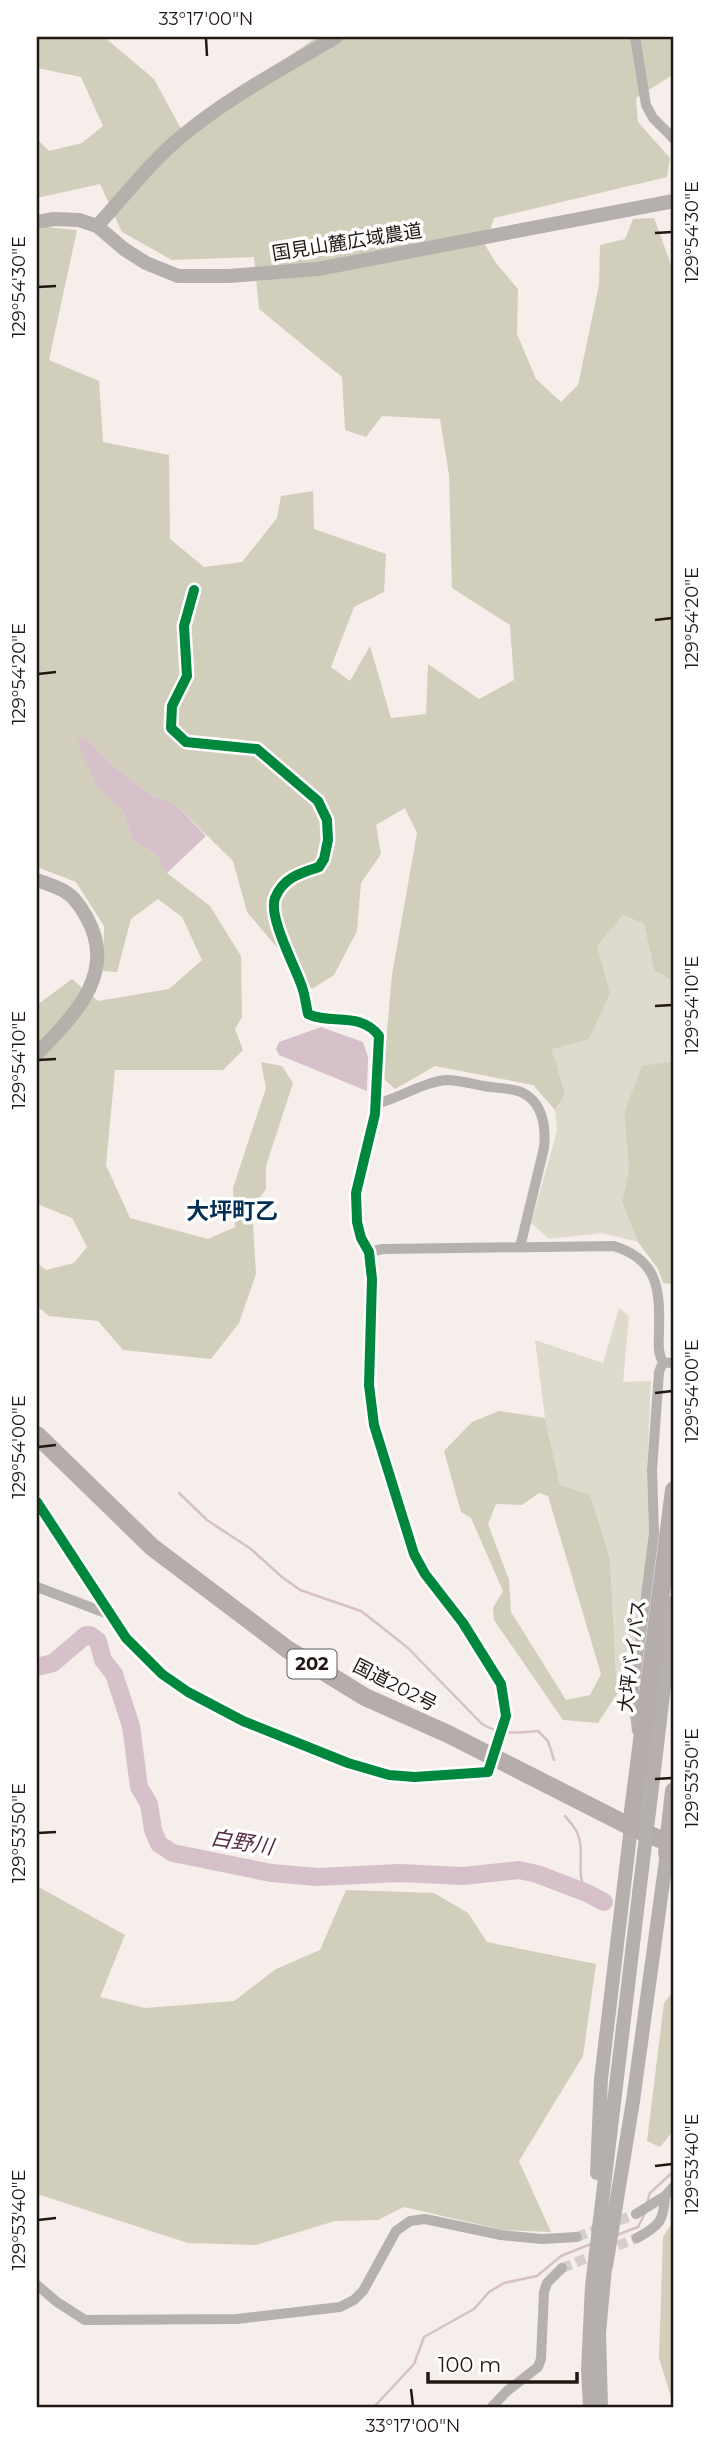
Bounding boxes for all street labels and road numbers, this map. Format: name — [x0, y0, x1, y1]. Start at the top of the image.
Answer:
street label: 国見山麓広域農道 — [270, 219, 424, 265]
street label: 大坪バイパス — [614, 1598, 650, 1714]
road number: 202 — [288, 1650, 336, 1679]
street label: 国道202号 — [349, 1654, 441, 1716]

